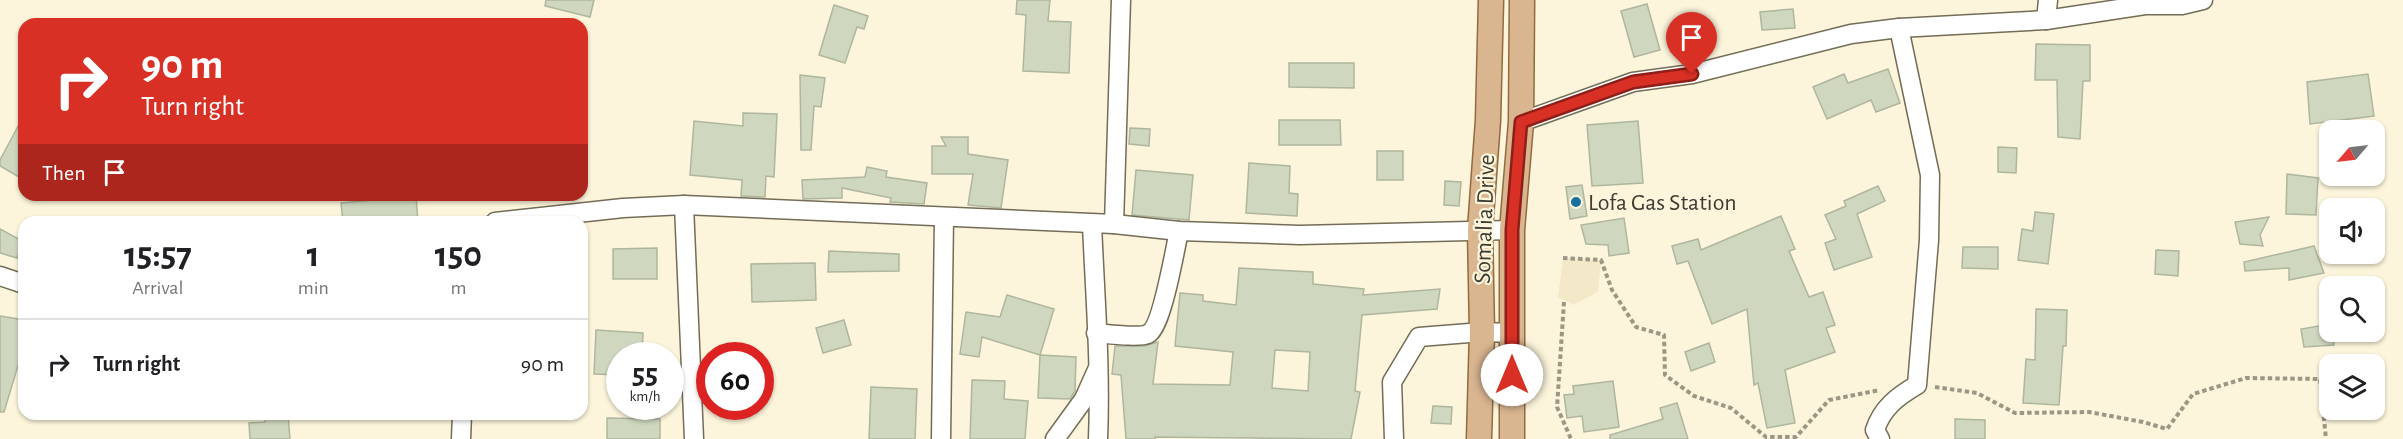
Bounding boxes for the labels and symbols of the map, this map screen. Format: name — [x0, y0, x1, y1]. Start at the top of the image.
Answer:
pin — [1666, 12, 1717, 74]
north arrow — [2319, 120, 2385, 186]
street label: Somalia Drive — [1471, 154, 1499, 284]
place label: Lofa Gas Station — [1588, 191, 1737, 215]
marker: Lofa Gas Station — [1569, 195, 1583, 209]
speed limit sign: 60 — [696, 342, 774, 420]
position arrow — [1480, 343, 1544, 407]

